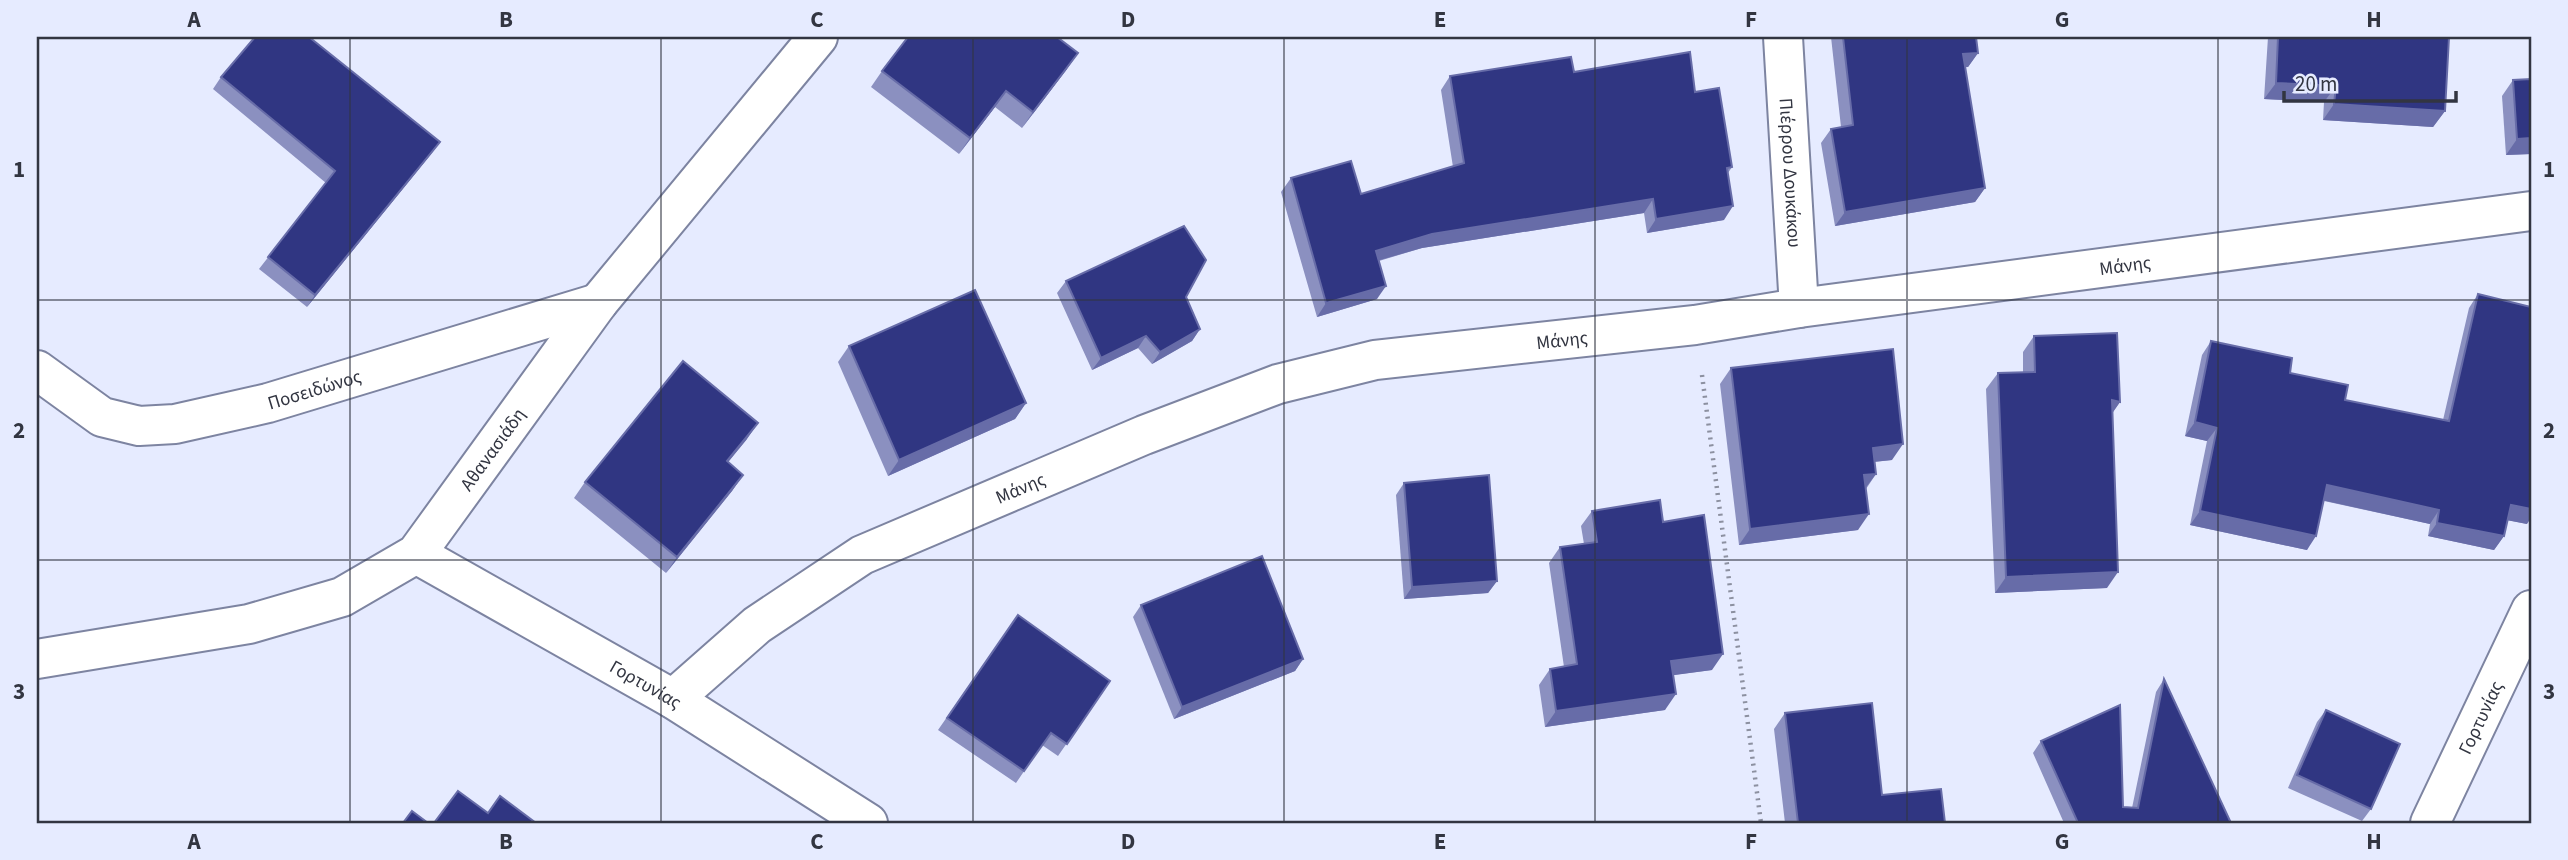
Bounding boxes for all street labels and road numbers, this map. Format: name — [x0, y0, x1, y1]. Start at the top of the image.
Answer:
street label: Πιέρρου Δουκάκου — [1772, 97, 1807, 248]
street label: Μάνης — [2098, 250, 2153, 283]
street label: Μάνης — [1535, 325, 1589, 357]
street label: Ποσειδώνος — [265, 364, 365, 417]
street label: Αθανασιάδη — [454, 403, 533, 497]
street label: Μάνης — [992, 467, 1050, 512]
street label: Γορτυνίας — [604, 654, 686, 716]
street label: Γορτυνίας — [2452, 677, 2511, 759]

